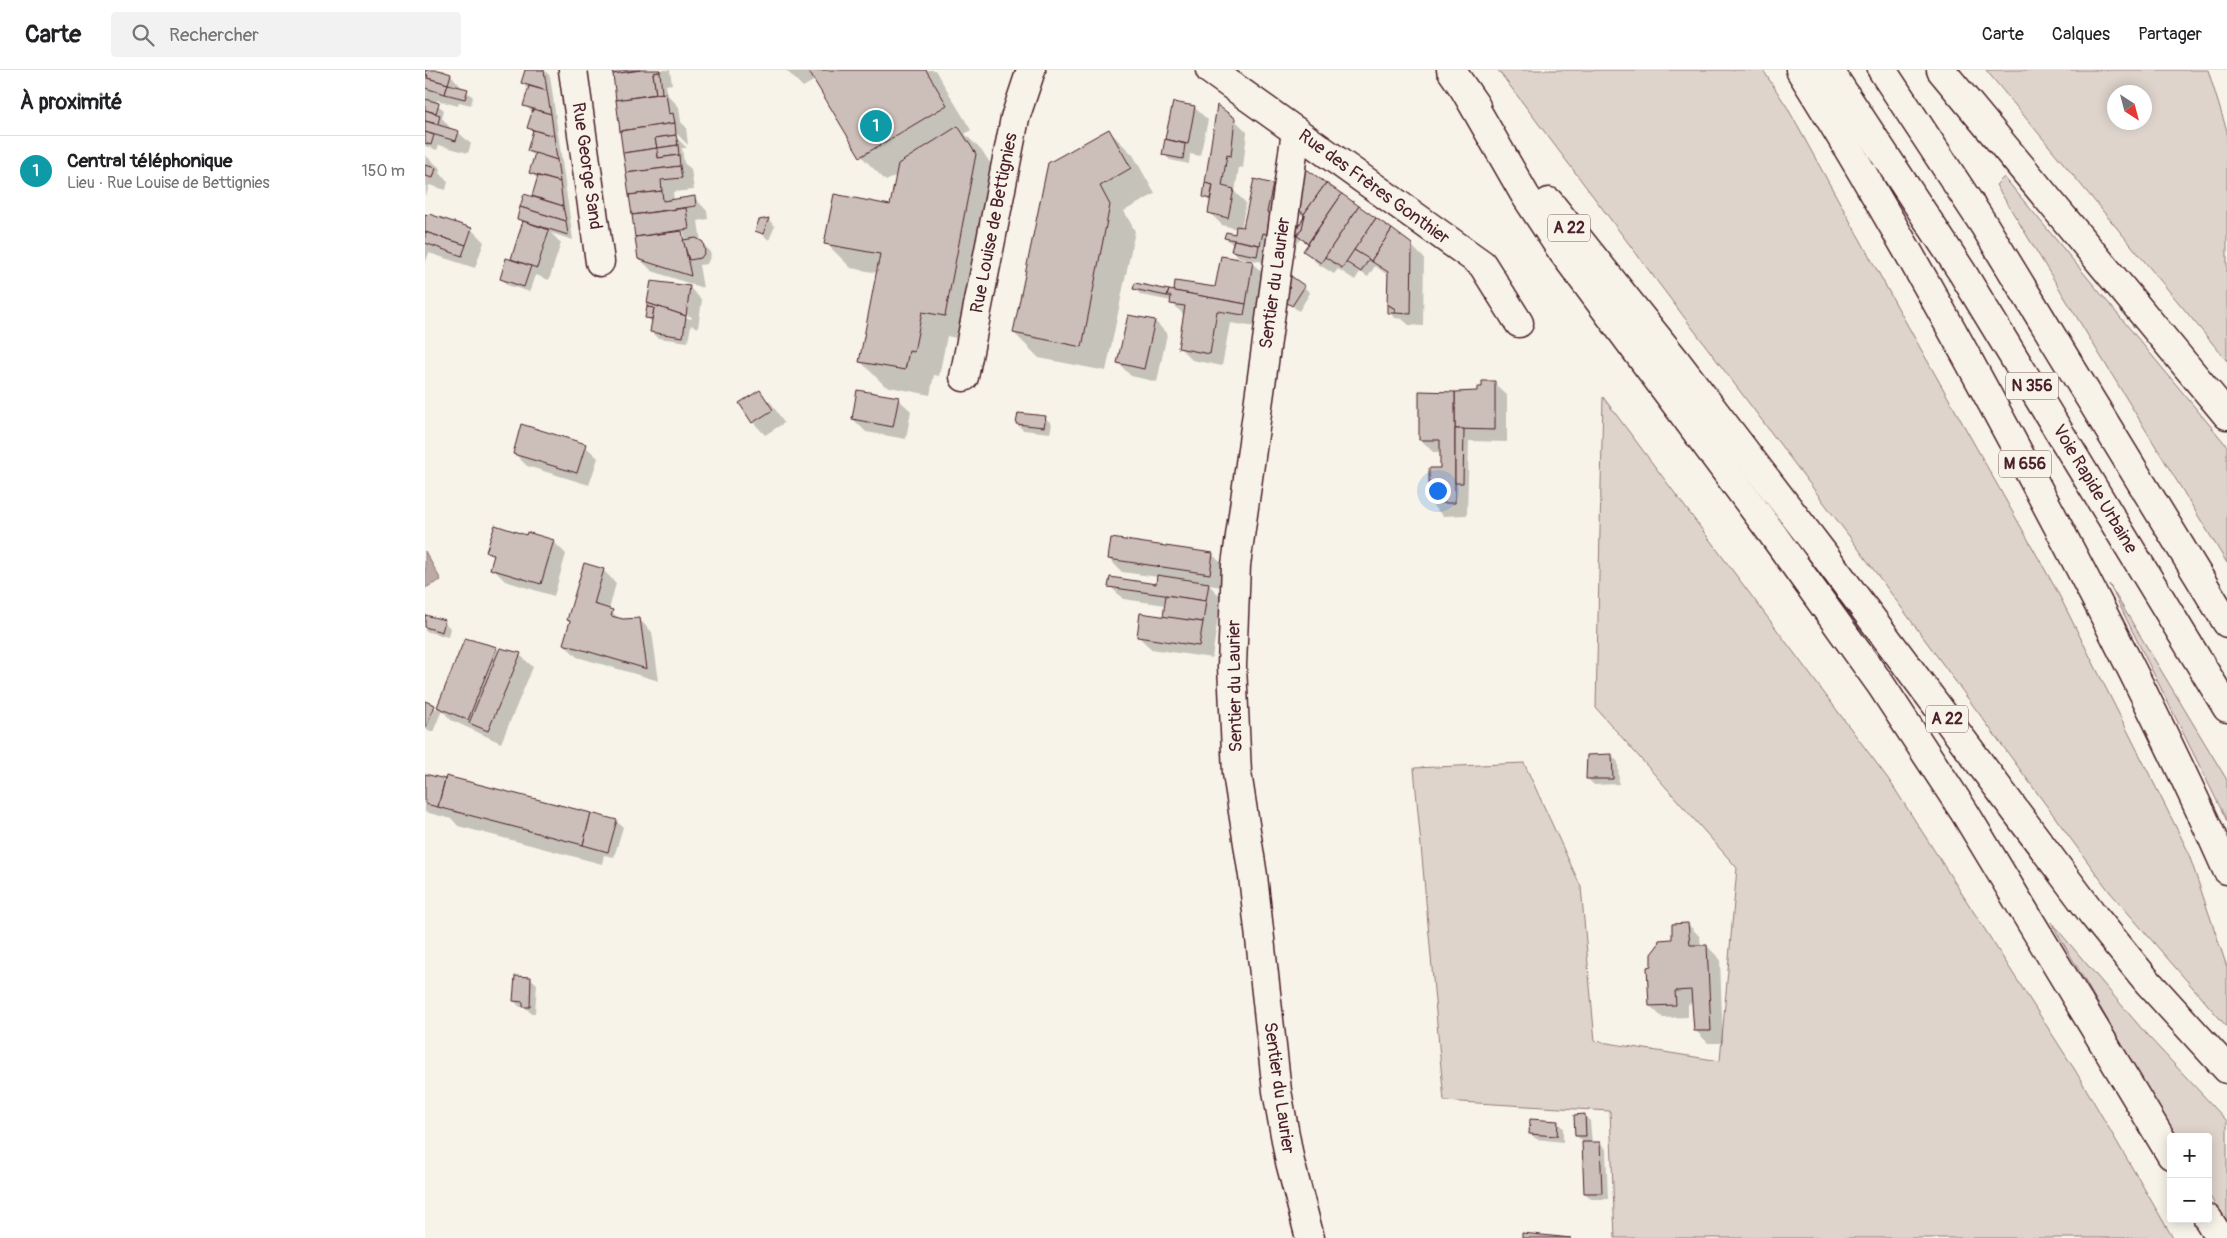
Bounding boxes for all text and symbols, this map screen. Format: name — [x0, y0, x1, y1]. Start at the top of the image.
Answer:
search box — [111, 12, 461, 57]
text: Carte — [25, 20, 81, 49]
icon: search — [129, 21, 157, 49]
text: Rechercher — [169, 23, 259, 47]
text: Carte — [1982, 23, 2024, 46]
text: Calques — [2052, 23, 2110, 46]
text: Partager — [2138, 23, 2202, 46]
north arrow — [2107, 85, 2152, 130]
text: À proximité — [20, 89, 123, 116]
street label: Rue George Sand — [567, 101, 607, 231]
pin: 1 — [860, 107, 892, 145]
street label: Rue des Frères Gonthier — [1294, 124, 1455, 250]
street label: Rue Louise de Bettignies — [965, 131, 1023, 315]
text: Central téléphonique — [67, 149, 232, 173]
text: 1 — [33, 161, 39, 181]
text: 150 m — [361, 161, 405, 181]
text: Lieu · Rue Louise de Bettignies — [67, 173, 270, 193]
road number: A 22 — [1548, 214, 1590, 242]
street label: Sentier du Laurier — [1254, 215, 1296, 350]
road number: N 356 — [2006, 372, 2058, 400]
street label: Voie Rapide Urbaine — [2047, 420, 2143, 558]
road number: M 656 — [1999, 450, 2051, 478]
your location — [1425, 478, 1451, 504]
street label: Sentier du Laurier — [1222, 619, 1248, 752]
road number: A 22 — [1926, 706, 1968, 732]
street label: Sentier du Laurier — [1258, 1021, 1300, 1156]
map controls — [2167, 1133, 2212, 1223]
button: + — [2167, 1133, 2212, 1178]
button: − — [2167, 1178, 2212, 1223]

